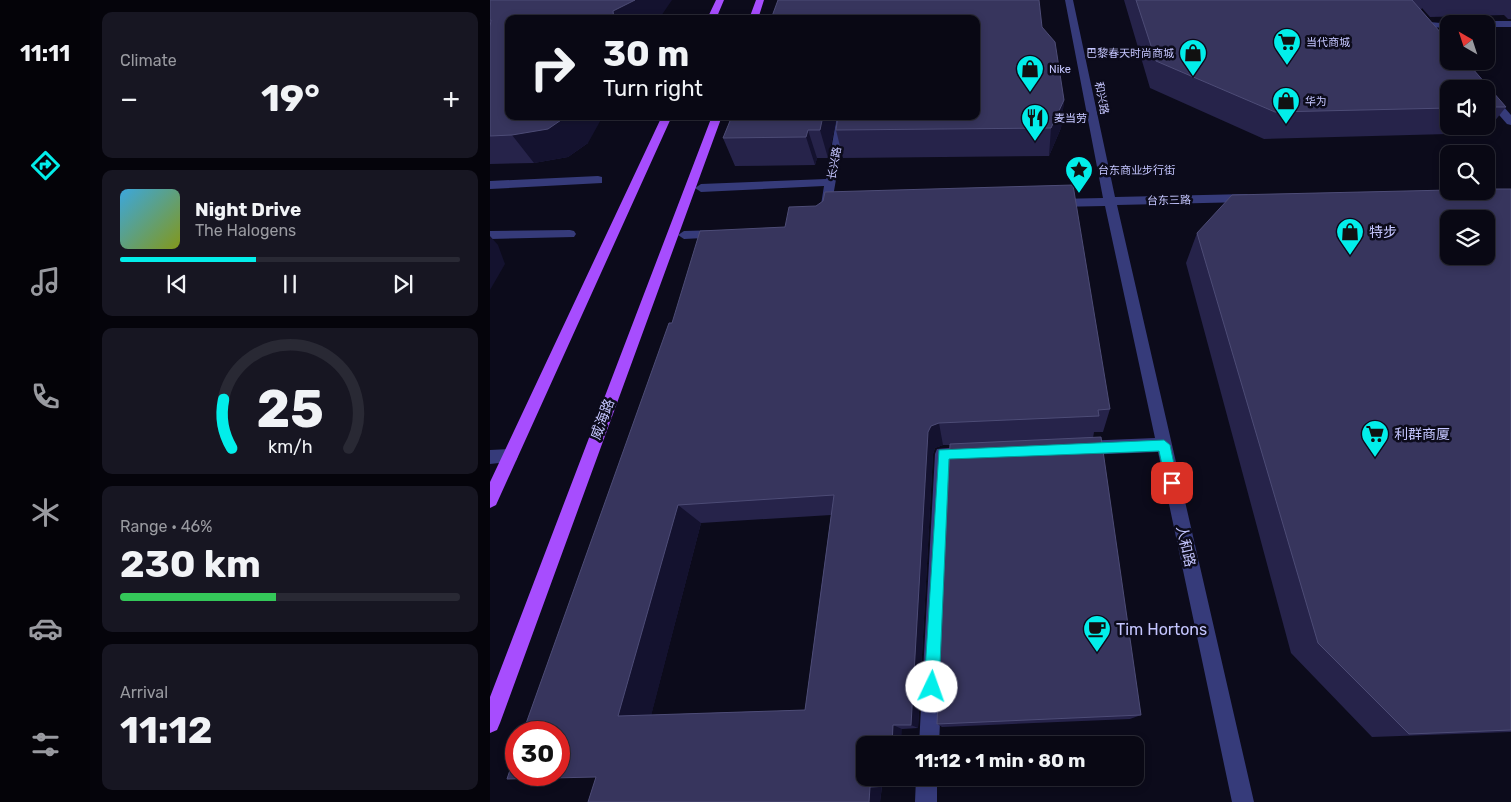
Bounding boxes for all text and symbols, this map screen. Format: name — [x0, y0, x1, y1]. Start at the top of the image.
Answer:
north arrow — [1440, 15, 1495, 70]
map controls — [1440, 15, 1495, 265]
supermarket icon: 当代商城 — [1272, 27, 1302, 66]
text: 30 m — [603, 33, 689, 75]
icon: right — [520, 35, 585, 100]
place label: 当代商城 — [1306, 36, 1350, 49]
shop icon: 巴黎春天时尚商城 — [1178, 38, 1208, 77]
text: 11:11 — [20, 40, 70, 67]
place label: 巴黎春天时尚商城 — [1086, 47, 1174, 60]
text: Climate — [120, 51, 177, 70]
shop icon: Nike — [1015, 54, 1045, 93]
place label: Nike — [1049, 63, 1071, 76]
text: 19° — [261, 75, 320, 121]
text: Turn right — [603, 75, 703, 102]
button: sound — [1440, 80, 1495, 135]
street label: 和兴路 — [1092, 81, 1111, 116]
text: − — [120, 82, 138, 115]
text: + — [443, 82, 460, 115]
shop icon: 华为 — [1271, 86, 1301, 125]
place label: 华为 — [1305, 95, 1327, 108]
restaurant icon: 麦当劳 — [1020, 103, 1050, 142]
place label: 麦当劳 — [1054, 112, 1087, 125]
button: search — [1440, 145, 1495, 200]
street label: 长兴路 — [825, 146, 844, 180]
icon: directions — [28, 148, 63, 183]
place icon: 台东商业步行街 — [1064, 155, 1094, 194]
place label: 台东商业步行街 — [1098, 164, 1175, 177]
street label: 台东三路 — [1147, 194, 1191, 207]
text: Night Drive — [195, 198, 301, 221]
button: layers — [1440, 210, 1495, 265]
shop icon: 特步 — [1335, 217, 1365, 256]
text: The Halogens — [195, 221, 296, 240]
place label: 特步 — [1369, 224, 1397, 241]
icon: music — [28, 264, 63, 299]
icon: previous — [163, 270, 191, 298]
icon: pause — [276, 270, 304, 298]
icon: next — [389, 270, 417, 298]
text: 25 — [256, 378, 324, 440]
icon: phone — [28, 379, 63, 414]
street label: 威海路 — [587, 397, 618, 442]
supermarket icon: 利群商厦 — [1360, 419, 1390, 458]
place label: 利群商厦 — [1394, 426, 1450, 443]
text: km/h — [268, 436, 312, 457]
pin — [1151, 462, 1193, 504]
icon: arrive — [1158, 469, 1186, 497]
icon: climate — [28, 495, 63, 530]
text: Range · 46% — [120, 517, 212, 536]
street label: 人和路 — [1173, 524, 1199, 568]
text: 230 km — [120, 541, 261, 587]
icon: car — [28, 611, 63, 646]
cafe icon: Tim Hortons — [1082, 614, 1112, 653]
place label: Tim Hortons — [1116, 620, 1207, 639]
position arrow — [905, 660, 957, 712]
text: Arrival — [120, 683, 168, 702]
text: 11:12 — [120, 707, 212, 753]
speed limit sign: 30 — [505, 721, 570, 786]
icon: filters — [28, 727, 63, 762]
text: 11:12 · 1 min · 80 m — [915, 749, 1085, 772]

